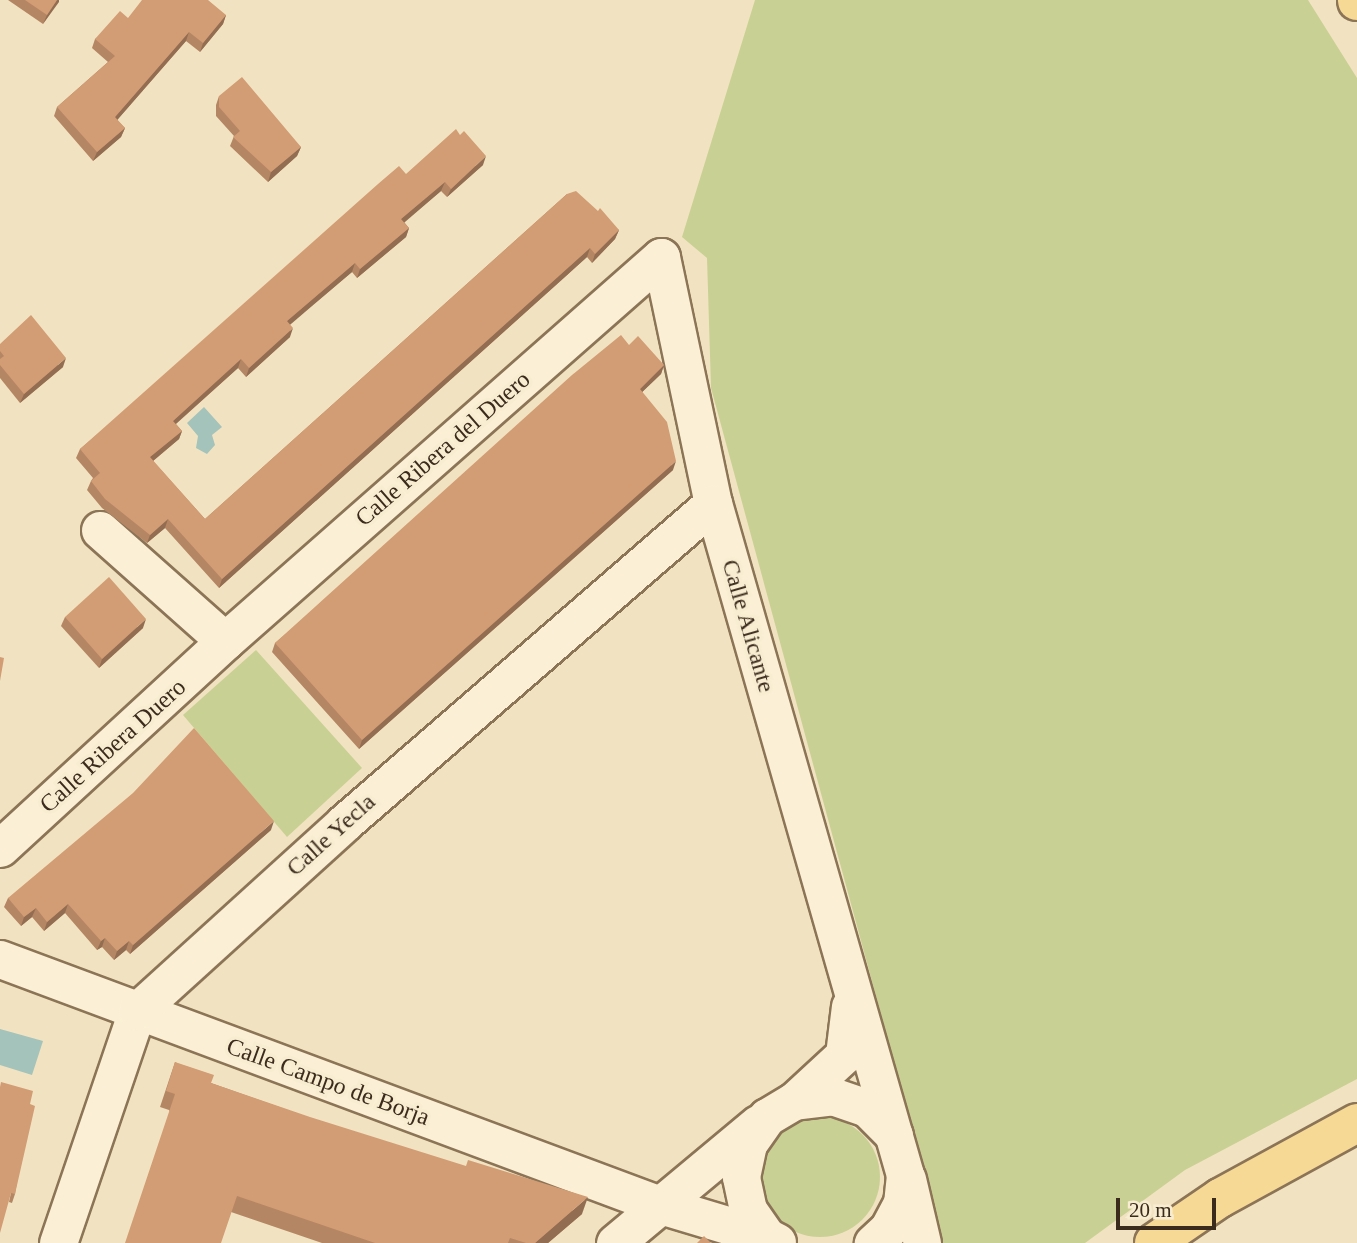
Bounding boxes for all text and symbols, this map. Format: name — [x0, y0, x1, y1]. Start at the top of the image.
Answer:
street label: Calle Ribera del Duero — [350, 365, 536, 533]
street label: Calle Alicante — [715, 556, 781, 696]
street label: Calle Ribera Duero — [34, 673, 192, 819]
street label: Calle Yecla — [280, 787, 382, 883]
street label: Calle Campo de Borja — [223, 1032, 433, 1132]
scale bar — [1119, 1184, 1219, 1228]
text: 20 m — [1129, 1198, 1172, 1222]

